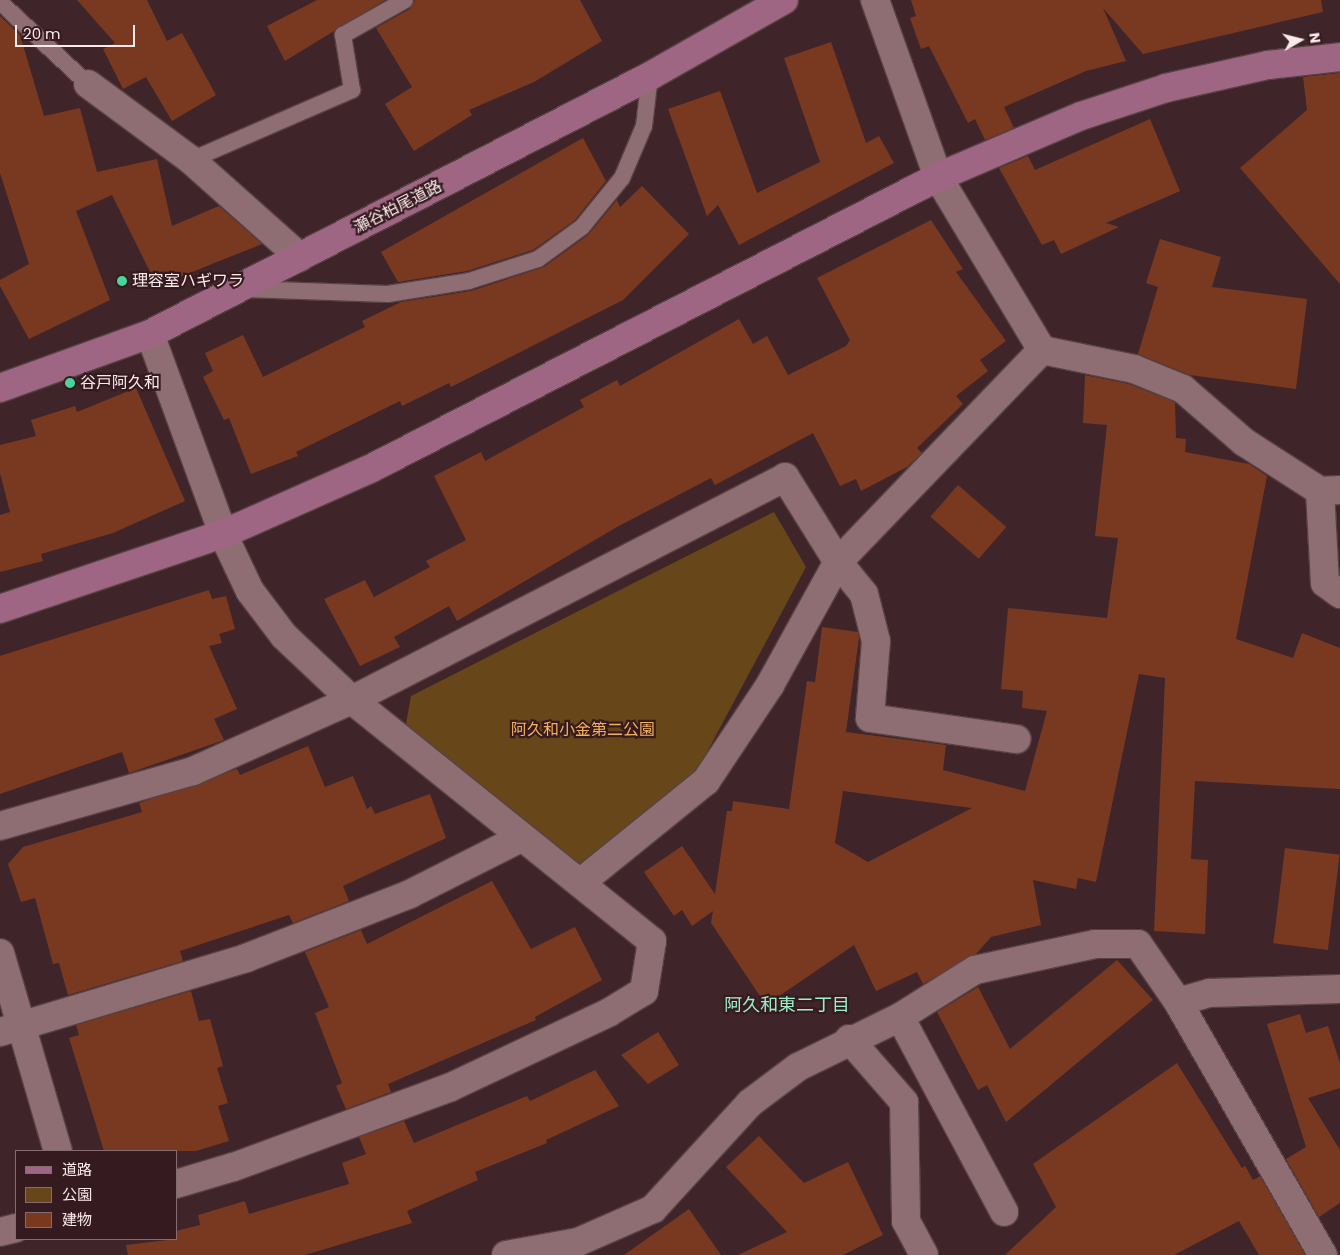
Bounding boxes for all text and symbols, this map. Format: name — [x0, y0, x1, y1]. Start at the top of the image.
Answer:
scale bar — [18, 15, 138, 47]
north arrow — [1275, 15, 1325, 65]
text: 20 m — [23, 23, 61, 44]
text: N — [1304, 31, 1325, 45]
street label: 瀬谷柏尾道路 — [351, 177, 445, 237]
place label: 理容室ハギワラ — [132, 271, 244, 291]
marker: 理容室ハギワラ — [116, 275, 128, 287]
place label: 谷戸阿久和 — [80, 373, 160, 393]
marker: 谷戸阿久和 — [64, 377, 76, 389]
park label: 阿久和小金第二公園 — [511, 720, 655, 740]
district label: 阿久和東二丁目 — [724, 994, 850, 1016]
legend — [15, 1150, 178, 1240]
text: 道路 — [62, 1159, 92, 1180]
text: 公園 — [62, 1184, 92, 1205]
text: 建物 — [62, 1209, 92, 1230]

